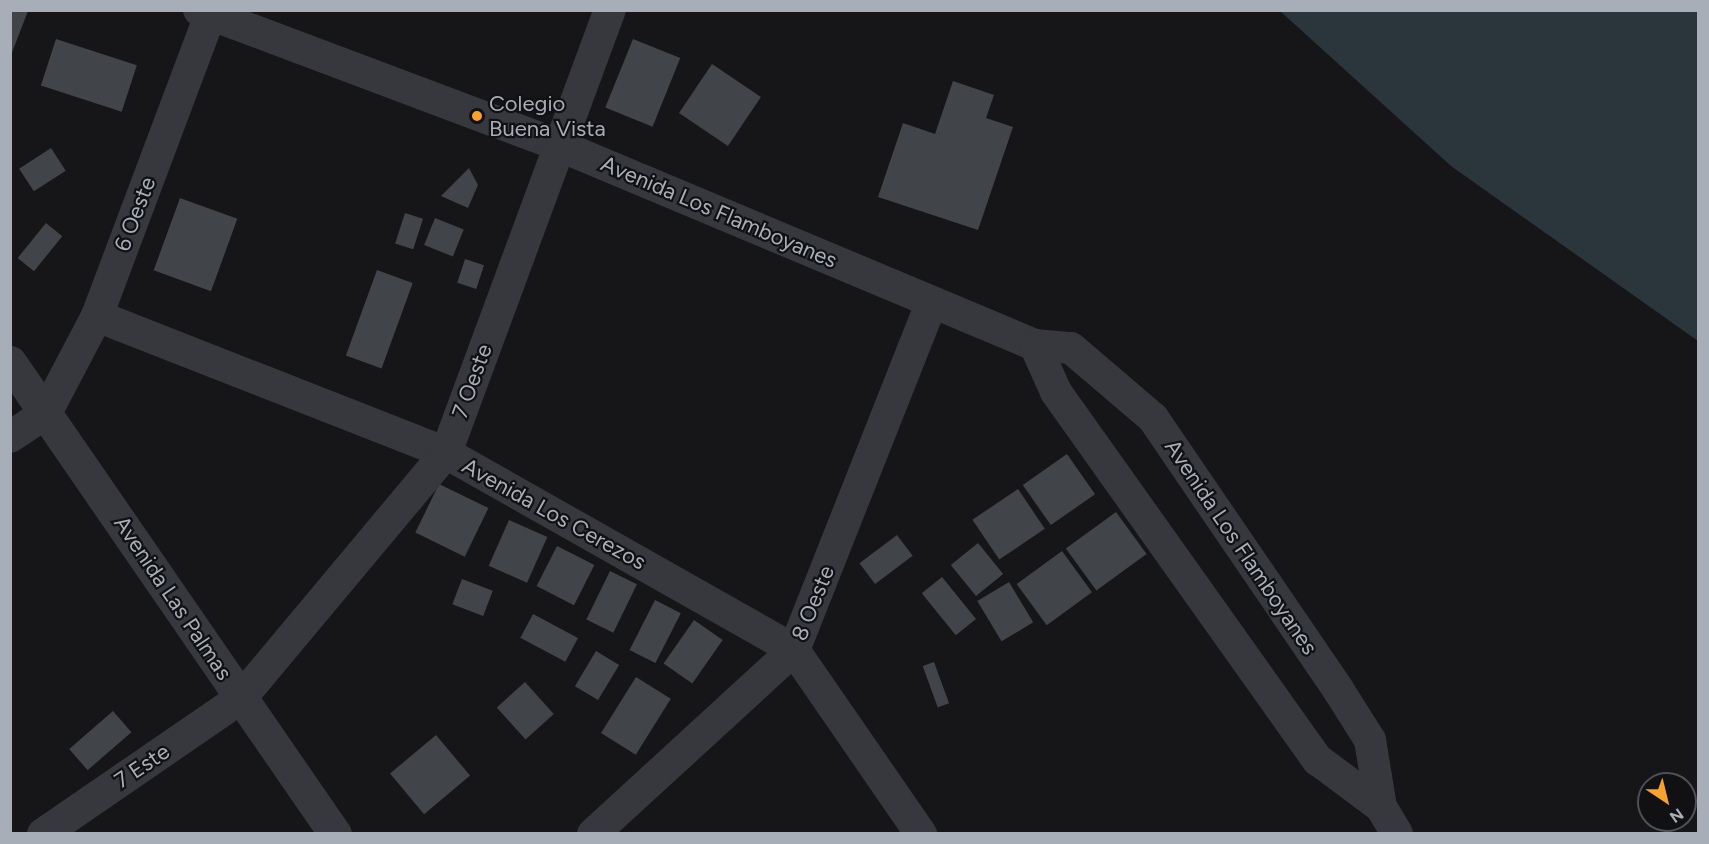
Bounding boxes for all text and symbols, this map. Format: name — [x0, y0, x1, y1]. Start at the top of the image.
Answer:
place label: Colegio Buena Vista — [489, 90, 606, 142]
marker: Colegio Buena Vista — [470, 109, 484, 123]
street label: Avenida Los Flamboyanes — [597, 150, 841, 274]
street label: 6 Oeste — [109, 173, 161, 255]
street label: 7 Oeste — [446, 340, 498, 422]
street label: Avenida Los Flamboyanes — [1159, 434, 1323, 660]
street label: Avenida Los Cerezos — [458, 453, 650, 575]
street label: Avenida Las Palmas — [108, 511, 238, 685]
street label: 8 Oeste — [786, 562, 840, 644]
street label: 7 Este — [109, 738, 175, 794]
north arrow — [1637, 772, 1697, 832]
text: N — [1666, 804, 1687, 827]

